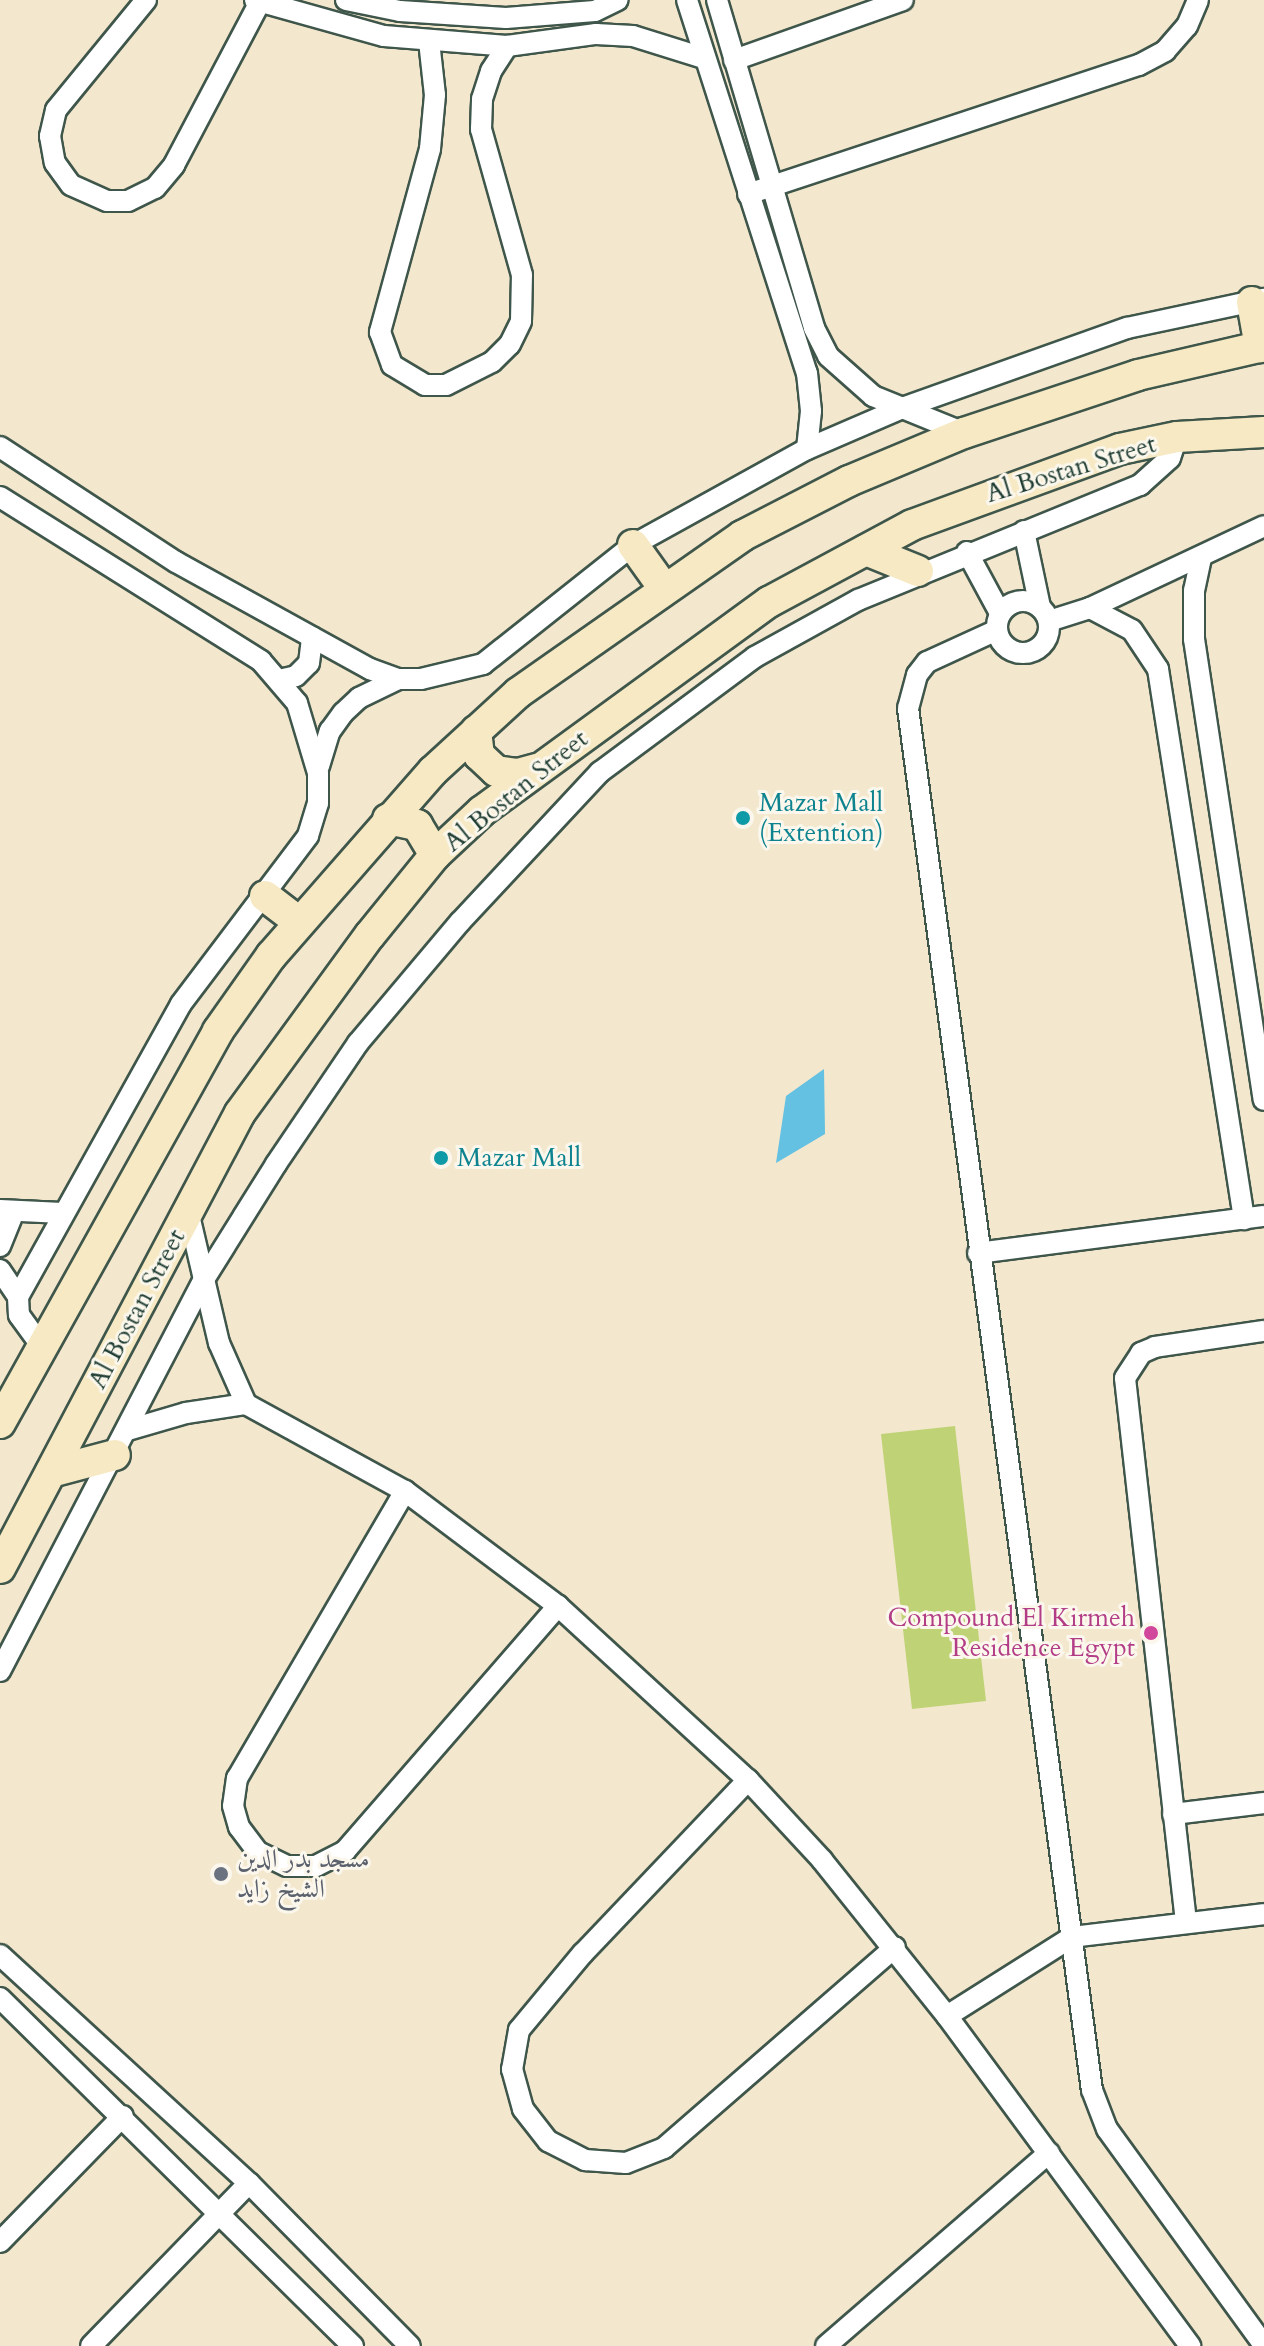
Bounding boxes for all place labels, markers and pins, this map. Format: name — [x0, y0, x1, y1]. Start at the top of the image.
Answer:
place label: Mazar Mall (Extention) — [759, 787, 884, 848]
marker: Mazar Mall (Extention) — [734, 809, 752, 827]
place label: Mazar Mall — [457, 1142, 581, 1174]
marker: Mazar Mall — [432, 1149, 450, 1167]
place label: Compound El Kirmeh Residence Egypt — [887, 1602, 1135, 1664]
marker: Compound El Kirmeh Residence Egypt — [1142, 1624, 1160, 1642]
place label: مسجد بدر الدين الشيخ زايد — [237, 1843, 370, 1904]
marker: مسجد بدر الدين الشيخ زايد — [212, 1865, 230, 1883]

